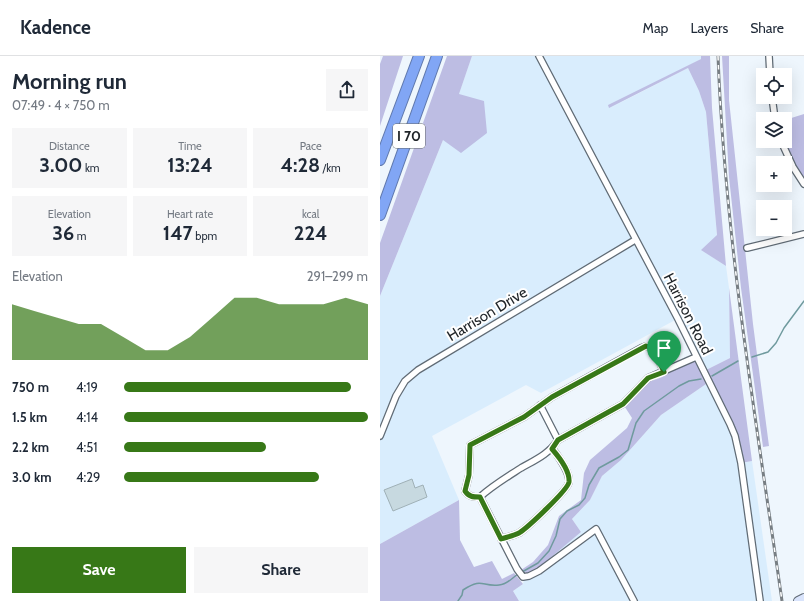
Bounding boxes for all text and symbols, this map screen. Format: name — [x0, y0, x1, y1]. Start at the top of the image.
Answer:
text: Kadence — [20, 16, 91, 39]
text: Map — [643, 19, 668, 37]
text: Layers — [690, 19, 728, 37]
text: Share — [750, 19, 784, 37]
text: Morning run — [12, 68, 127, 95]
map controls — [756, 68, 792, 236]
button: locate — [756, 68, 792, 104]
button: share — [326, 69, 368, 111]
text: 07:49 · 4 × 750 m — [12, 97, 110, 113]
button: layers — [756, 112, 792, 148]
road number: I 70 — [393, 124, 425, 148]
text: Distance — [49, 139, 90, 153]
text: Time — [178, 139, 202, 153]
text: Pace — [300, 139, 322, 153]
text: 3.00 — [39, 153, 82, 177]
text: 13:24 — [167, 153, 213, 177]
text: 4:28 — [281, 153, 320, 177]
button: + — [756, 156, 792, 192]
text: km — [82, 161, 100, 175]
text: /km — [320, 161, 341, 175]
button: − — [756, 200, 792, 236]
text: Elevation — [48, 207, 91, 221]
text: Heart rate — [167, 207, 213, 221]
text: kcal — [302, 207, 319, 221]
text: 36 — [52, 221, 74, 245]
text: 147 — [163, 221, 193, 245]
text: 224 — [294, 221, 327, 245]
text: m — [74, 229, 86, 243]
text: bpm — [193, 229, 217, 243]
text: Elevation — [12, 268, 63, 284]
text: 291–299 m — [307, 268, 368, 284]
street label: Harrison Road — [660, 270, 716, 358]
street label: Harrison Drive — [444, 283, 531, 345]
pin — [647, 331, 681, 372]
icon: arrive — [653, 337, 675, 359]
text: 750 m — [12, 379, 49, 395]
text: 4:19 — [76, 379, 98, 395]
text: 1.5 km — [12, 409, 47, 425]
text: 4:14 — [76, 409, 98, 425]
text: 2.2 km — [12, 439, 49, 455]
text: 4:51 — [76, 439, 98, 455]
text: 3.0 km — [12, 469, 51, 485]
text: 4:29 — [76, 469, 100, 485]
button: Save — [12, 547, 186, 593]
button: Share — [194, 547, 368, 593]

